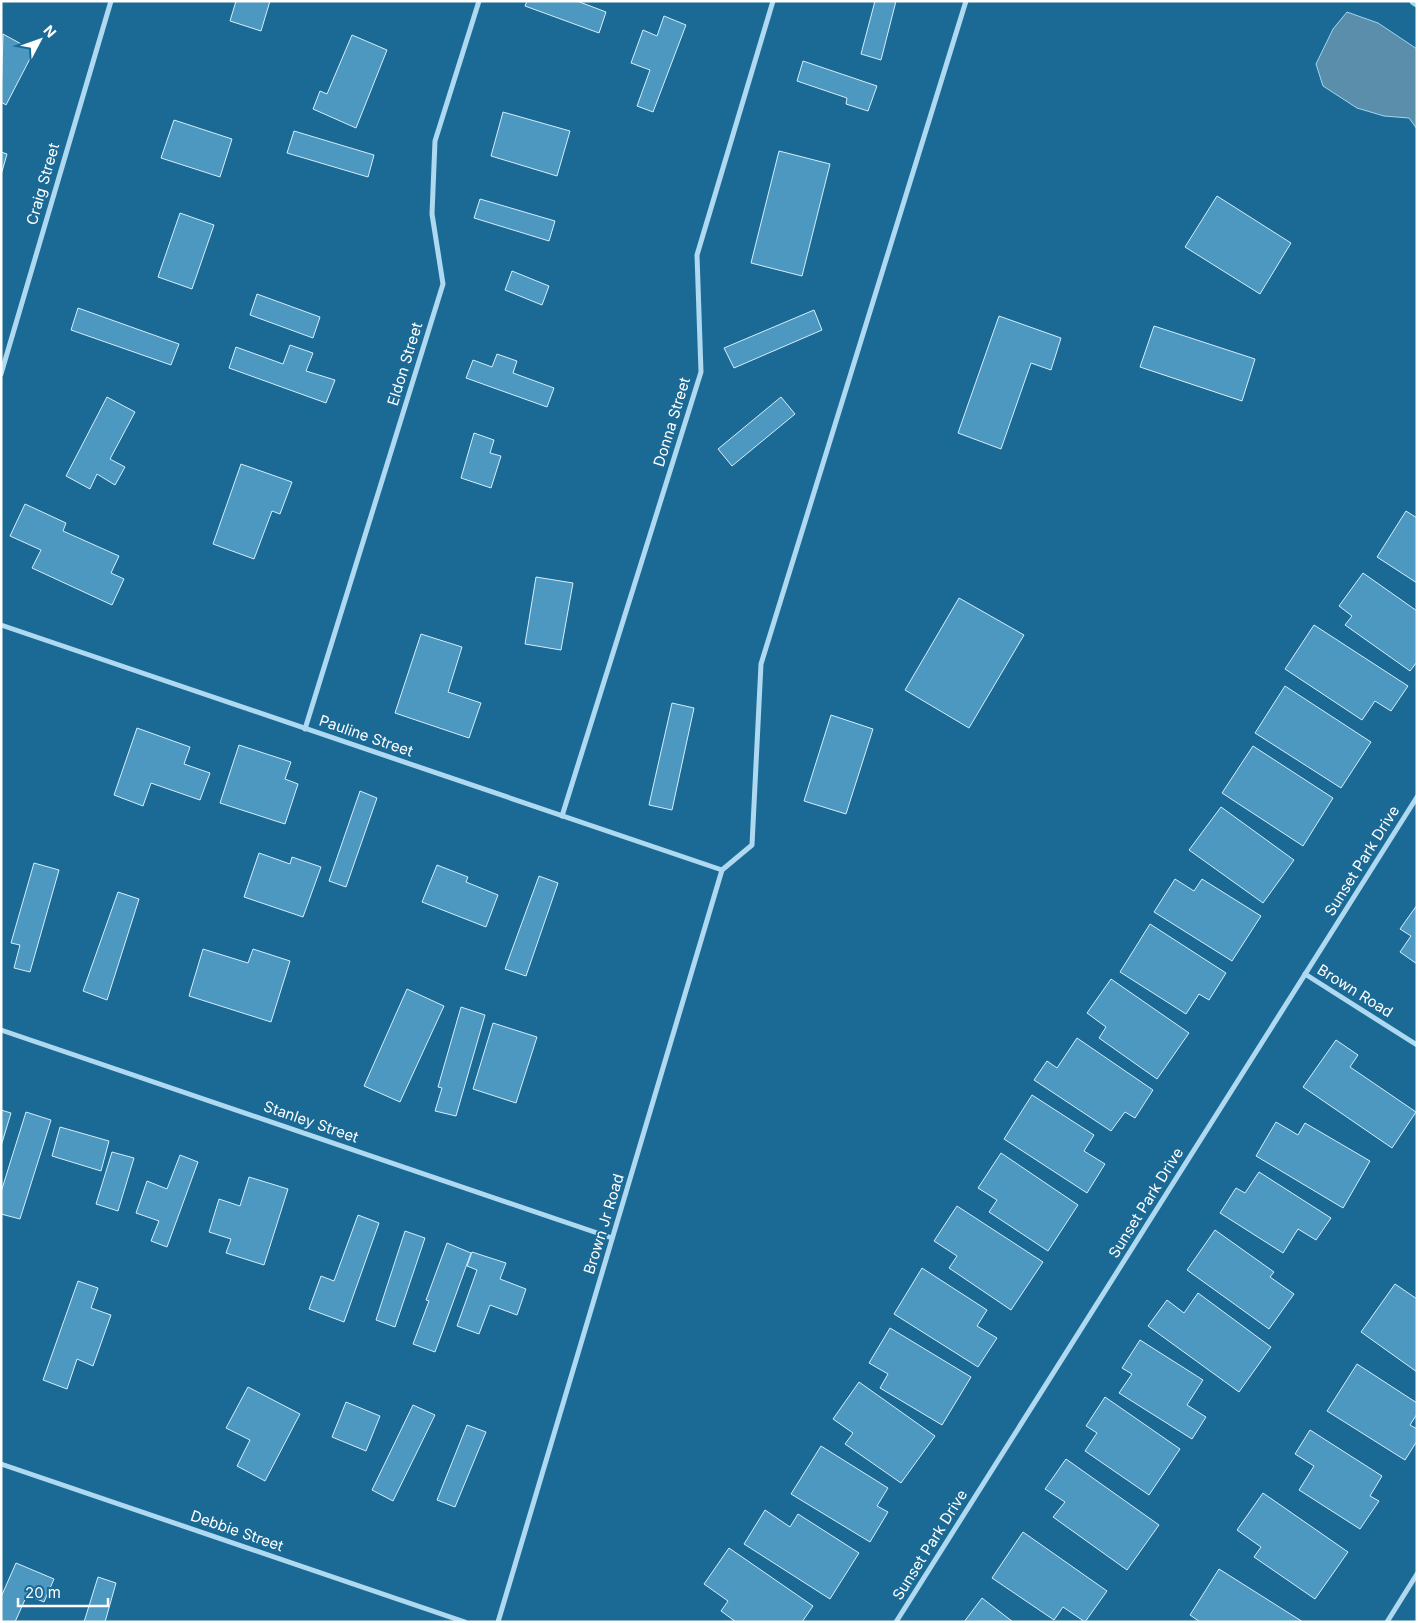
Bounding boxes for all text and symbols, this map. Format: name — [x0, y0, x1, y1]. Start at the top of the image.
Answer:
north arrow — [15, 15, 65, 65]
text: N — [40, 22, 60, 41]
street label: Craig Street — [22, 141, 63, 227]
street label: Eldon Street — [383, 320, 426, 408]
street label: Donna Street — [649, 375, 694, 469]
street label: Pauline Street — [317, 711, 416, 761]
street label: Sunset Park Drive — [1320, 802, 1403, 919]
street label: Brown Road — [1314, 960, 1397, 1021]
street label: Stanley Street — [261, 1096, 361, 1147]
street label: Sunset Park Drive — [1104, 1144, 1187, 1261]
street label: Brown Jr Road — [579, 1171, 628, 1276]
street label: Sunset Park Drive — [888, 1486, 971, 1603]
street label: Debbie Street — [188, 1506, 286, 1555]
scale bar — [18, 1576, 108, 1608]
text: 20 m — [25, 1583, 61, 1602]

